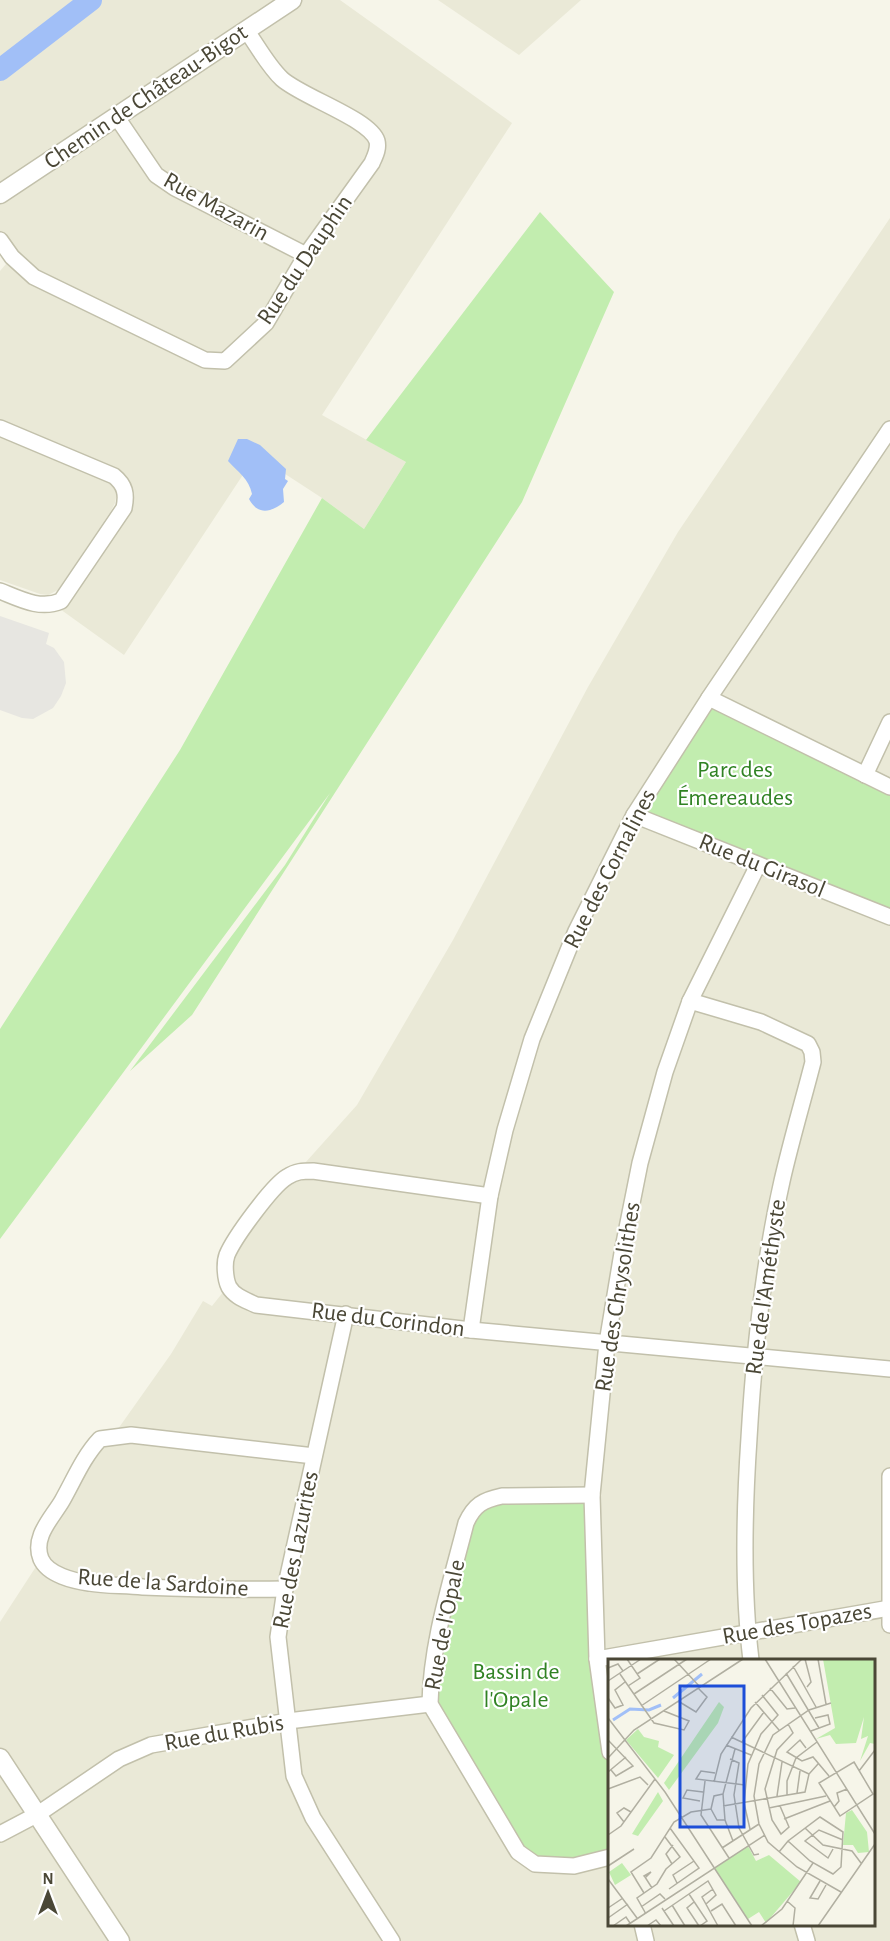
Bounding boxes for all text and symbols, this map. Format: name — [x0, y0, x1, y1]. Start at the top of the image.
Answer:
street label: Chemin de Château-Bigot — [40, 20, 252, 174]
street label: Rue Mazarin — [159, 168, 273, 246]
street label: Rue du Dauphin — [253, 191, 357, 329]
park label: Parc des Émereaudes — [677, 758, 793, 810]
street label: Rue des Cornalines — [560, 785, 660, 953]
street label: Rue du Girasol — [695, 830, 829, 902]
street label: Rue de l'Améthyste — [742, 1198, 790, 1376]
street label: Rue des Chrysolithes — [591, 1200, 645, 1394]
street label: Rue du Corindon — [310, 1299, 466, 1341]
street label: Rue des Lazurites — [269, 1469, 323, 1631]
street label: Rue de l'Opale — [421, 1558, 469, 1692]
street label: Rue de la Sardoine — [77, 1565, 249, 1601]
street label: Rue des Topazes — [720, 1599, 874, 1649]
inset map — [608, 1659, 875, 1926]
park label: Bassin de l'Opale — [472, 1660, 560, 1712]
street label: Rue du Rubis — [162, 1711, 286, 1755]
north arrow — [18, 1863, 78, 1923]
text: N — [42, 1871, 54, 1887]

